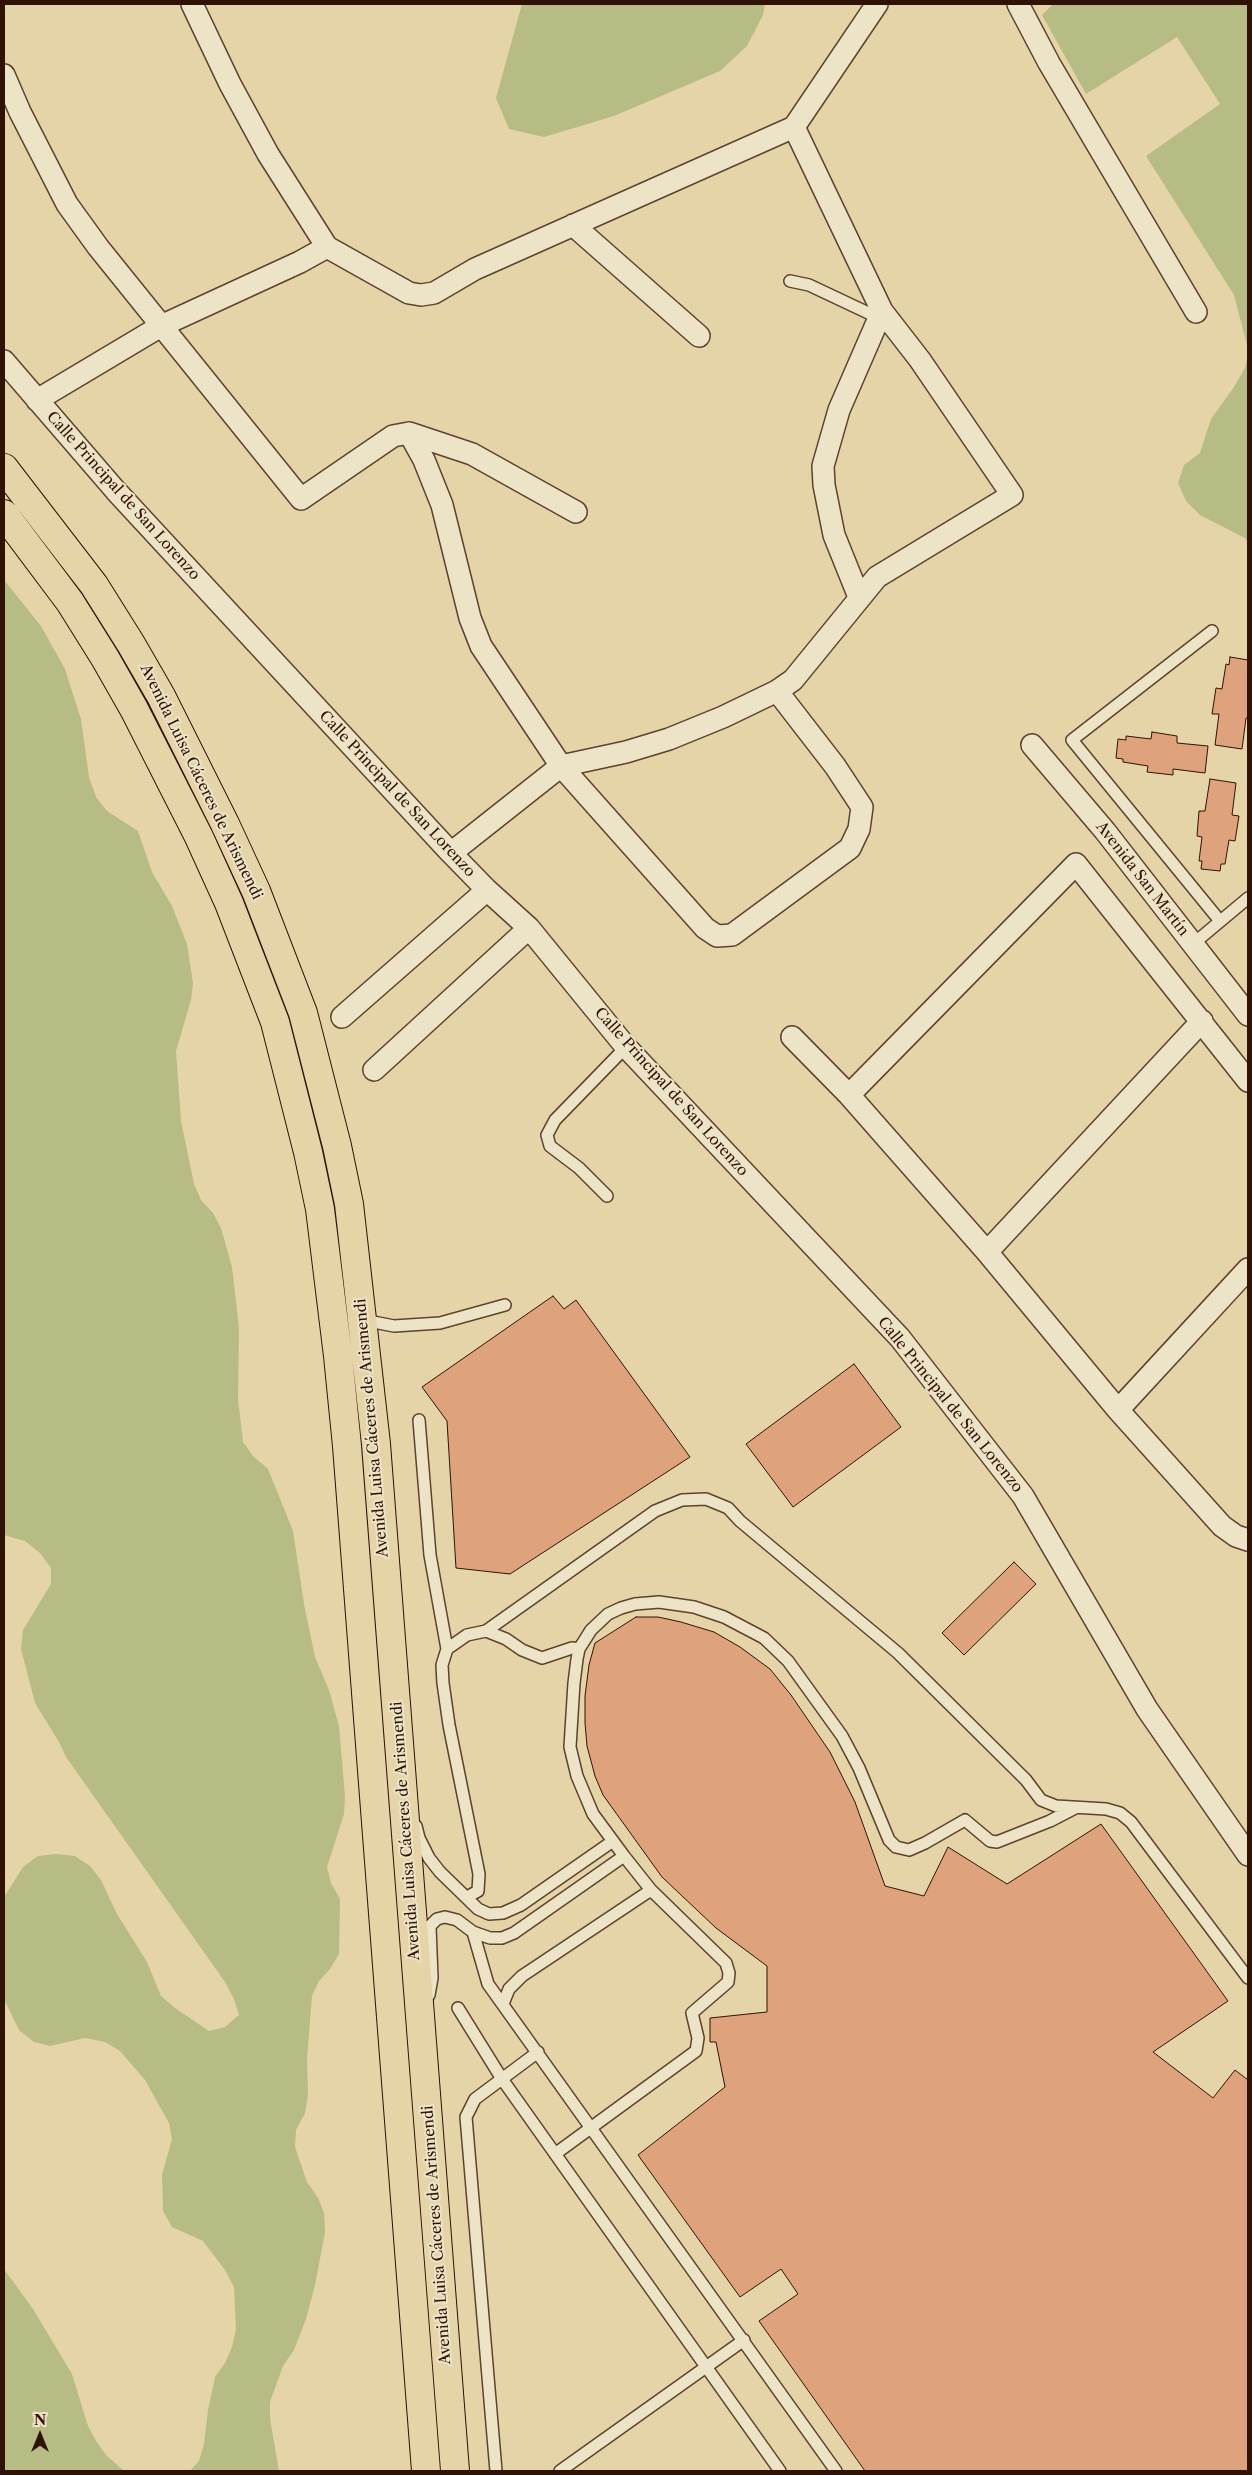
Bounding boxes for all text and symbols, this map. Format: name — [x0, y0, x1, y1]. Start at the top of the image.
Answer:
street label: Calle Principal de San Lorenzo — [42, 408, 204, 584]
street label: Avenida Luisa Cáceres de Arismendi — [136, 661, 266, 903]
street label: Calle Principal de San Lorenzo — [315, 707, 479, 881]
street label: Avenida San Martín — [1092, 818, 1192, 940]
street label: Calle Principal de San Lorenzo — [590, 1004, 752, 1180]
street label: Avenida Luisa Cáceres de Arismendi — [352, 1298, 392, 1558]
street label: Calle Principal de San Lorenzo — [874, 1314, 1026, 1496]
street label: Avenida Luisa Cáceres de Arismendi — [388, 1701, 424, 1961]
street label: Avenida Luisa Cáceres de Arismendi — [419, 2105, 455, 2365]
north arrow — [15, 2410, 65, 2460]
text: N — [34, 2411, 46, 2429]

